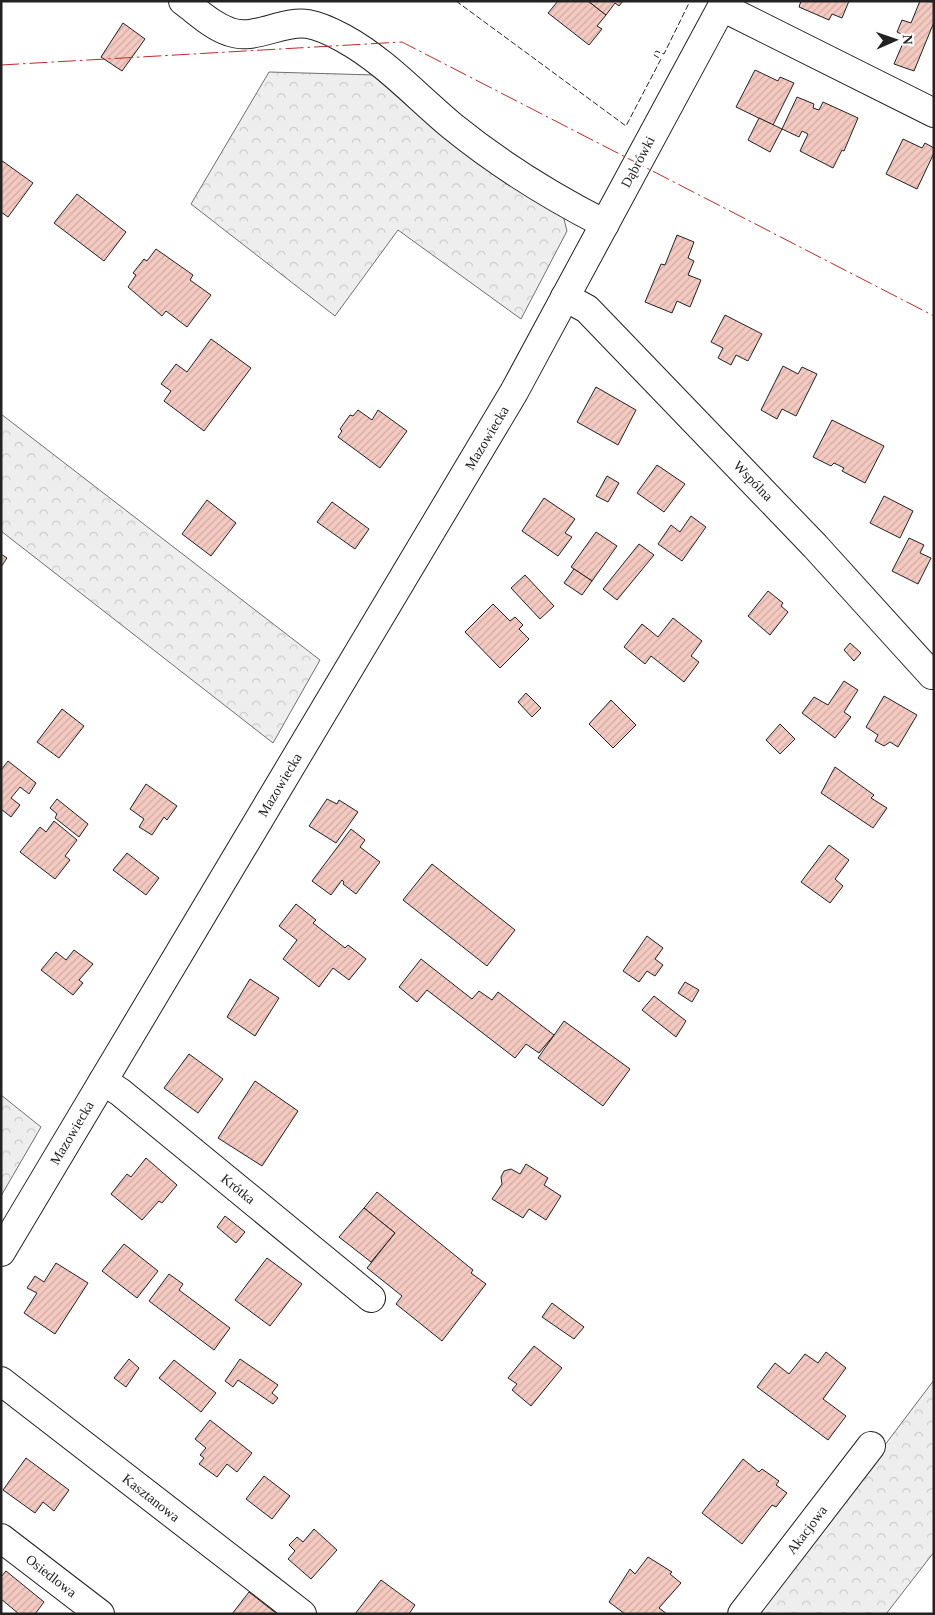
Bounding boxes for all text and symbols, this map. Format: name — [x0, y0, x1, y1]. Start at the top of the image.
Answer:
north arrow — [870, 15, 920, 65]
text: N — [900, 34, 915, 45]
street label: Dąbrówki — [618, 134, 658, 190]
street label: Mazowiecka — [462, 403, 512, 473]
street label: Wspólna — [730, 458, 776, 505]
street label: Mazowiecka — [255, 750, 305, 820]
street label: Mazowiecka — [47, 1098, 97, 1168]
street label: Krótka — [218, 1171, 258, 1208]
street label: Kasztanowa — [119, 1471, 183, 1525]
street label: Akacjowa — [784, 1502, 831, 1557]
street label: Osiedlowa — [23, 1552, 80, 1601]

